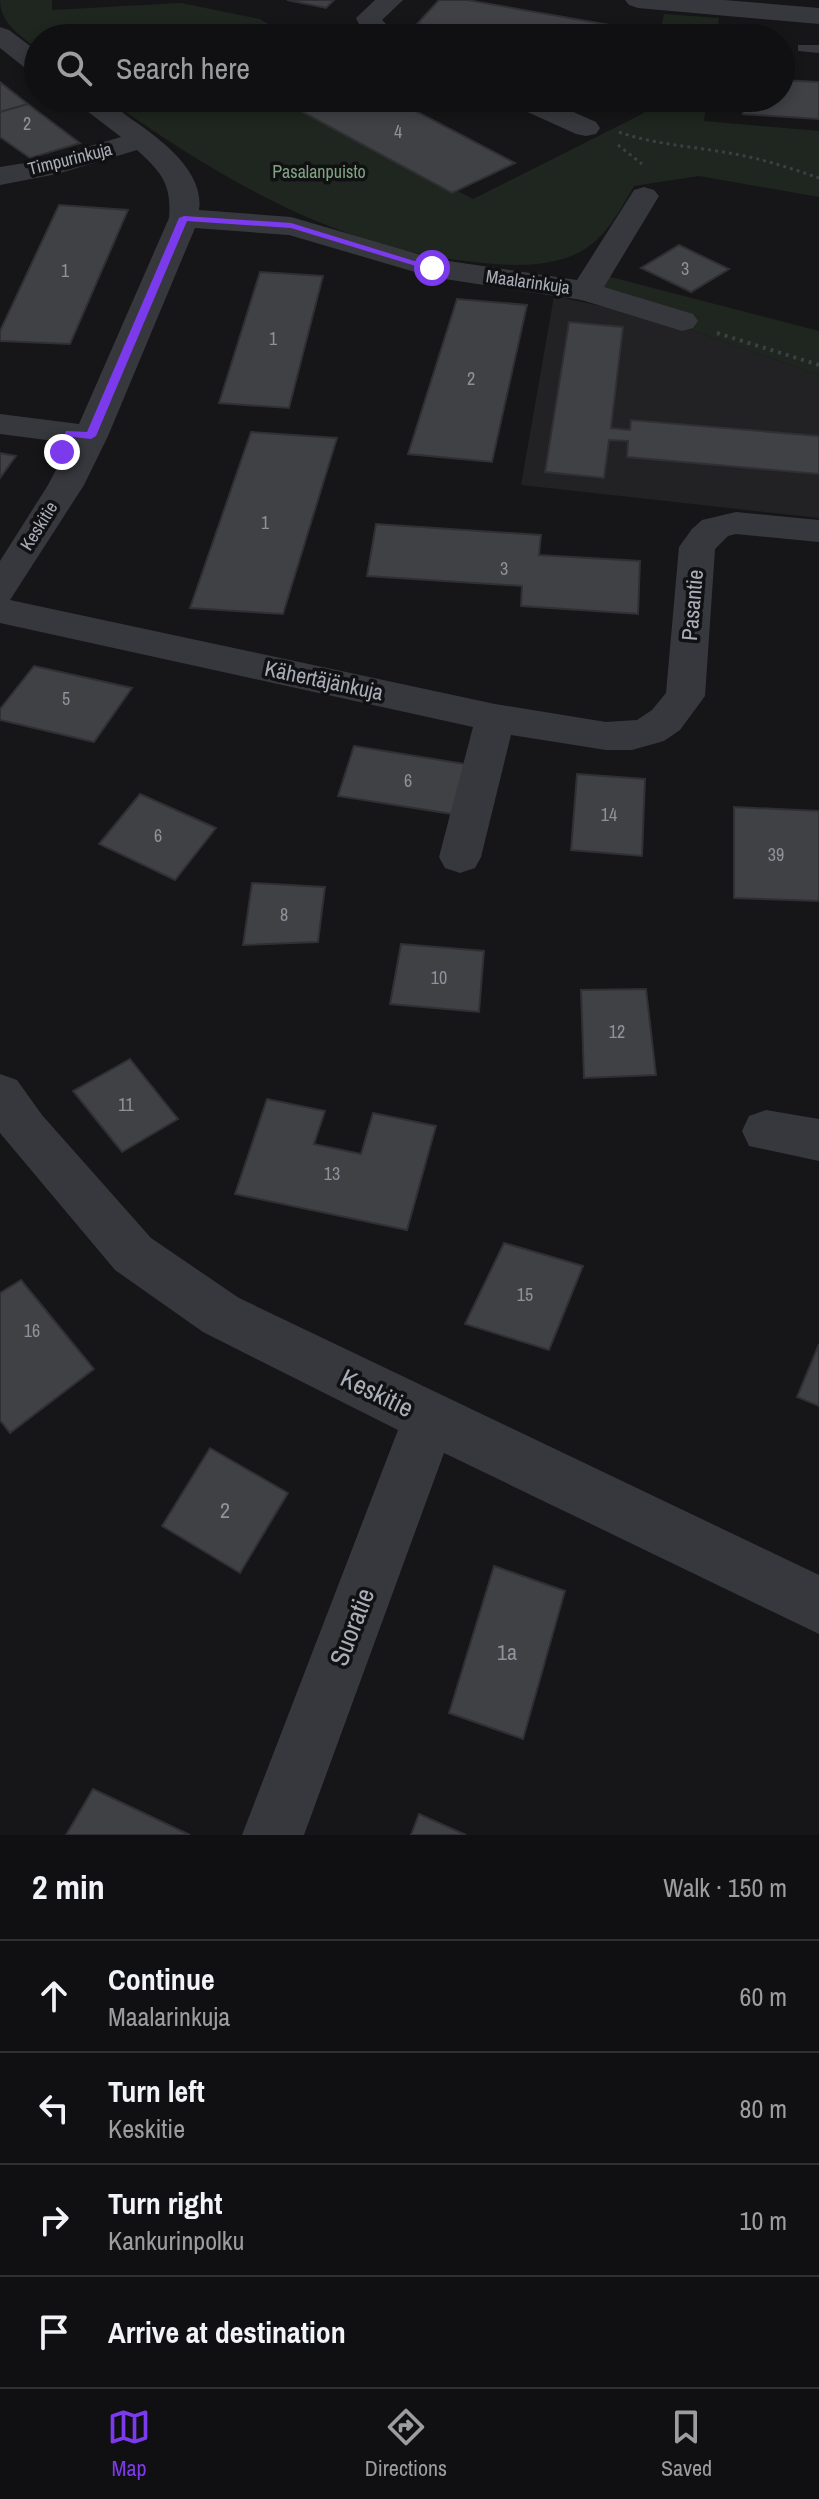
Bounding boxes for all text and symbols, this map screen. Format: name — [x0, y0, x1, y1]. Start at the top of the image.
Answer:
search box — [24, 24, 795, 112]
icon: search — [52, 46, 96, 90]
text: Search here — [116, 48, 250, 88]
house number: 2 — [23, 111, 31, 136]
house number: 4 — [394, 119, 402, 144]
street label: Timpurinkuja — [25, 136, 115, 181]
park label: Pasalanpuisto — [272, 159, 366, 184]
route start — [414, 250, 450, 286]
house number: 3 — [681, 256, 689, 281]
house number: 1 — [61, 258, 70, 283]
street label: Maalarinkuja — [484, 263, 572, 300]
house number: 1 — [269, 326, 278, 351]
house number: 2 — [467, 366, 475, 391]
route end — [44, 434, 80, 470]
street label: Keskitie — [14, 496, 63, 555]
house number: 1 — [261, 510, 270, 535]
house number: 3 — [500, 556, 508, 581]
street label: Pasantie — [674, 568, 710, 642]
street label: Kähertäjänkuja — [262, 653, 386, 707]
house number: 5 — [62, 686, 70, 711]
house number: 6 — [404, 768, 412, 793]
house number: 14 — [601, 802, 617, 827]
house number: 6 — [154, 823, 162, 848]
house number: 39 — [768, 842, 784, 867]
house number: 8 — [280, 902, 288, 927]
house number: 10 — [431, 965, 447, 990]
house number: 12 — [609, 1019, 625, 1044]
house number: 11 — [118, 1092, 134, 1117]
house number: 13 — [324, 1161, 340, 1186]
house number: 15 — [517, 1282, 533, 1307]
house number: 16 — [24, 1318, 40, 1343]
street label: Keskitie — [335, 1360, 420, 1425]
house number: 2 — [220, 1495, 230, 1525]
street label: Suoratie — [321, 1583, 382, 1671]
house number: 1a — [497, 1637, 517, 1667]
text: 2 min — [32, 1864, 105, 1910]
text: Walk · 150 m — [663, 1870, 787, 1905]
text: Continue — [108, 1959, 215, 1999]
icon: ahead — [32, 1974, 76, 2018]
text: 60 m — [740, 1979, 787, 2014]
text: Maalarinkuja — [108, 1999, 230, 2034]
text: Turn left — [108, 2071, 205, 2111]
icon: left — [32, 2086, 76, 2130]
text: 80 m — [740, 2091, 787, 2126]
text: Keskitie — [108, 2111, 185, 2146]
text: Turn right — [108, 2183, 222, 2223]
icon: right — [32, 2198, 76, 2242]
text: 10 m — [740, 2203, 787, 2238]
text: Kankurinpolku — [108, 2223, 244, 2258]
icon: arrive — [32, 2310, 76, 2354]
text: Arrive at destination — [108, 2312, 346, 2352]
tab: Map — [107, 2405, 151, 2483]
tab: Directions — [365, 2405, 447, 2483]
tab: Saved — [661, 2405, 712, 2483]

